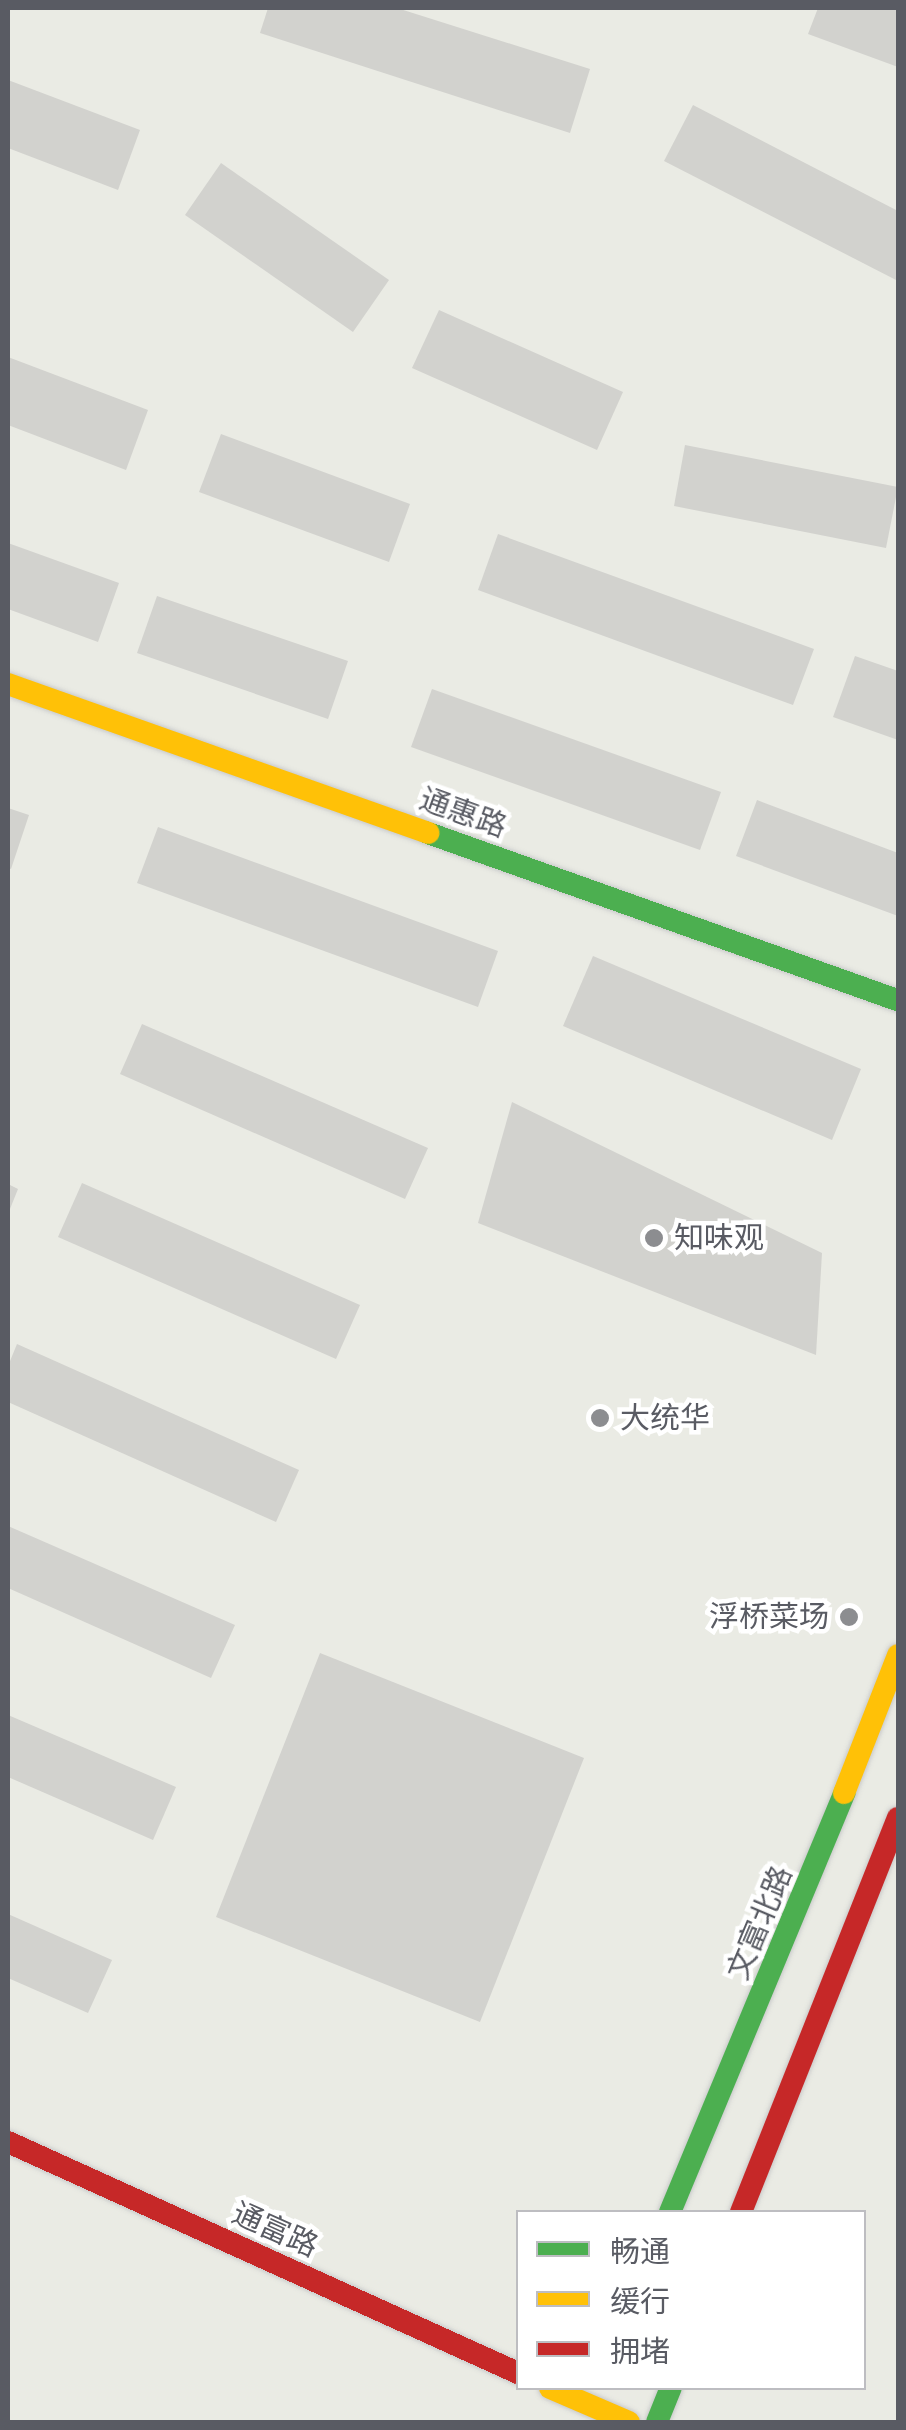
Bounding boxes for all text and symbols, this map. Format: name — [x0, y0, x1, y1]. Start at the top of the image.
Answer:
street label: 通惠路 — [415, 781, 511, 845]
place label: 知味观 — [674, 1220, 764, 1256]
marker: 知味观 — [643, 1227, 665, 1249]
place label: 大统华 — [620, 1400, 710, 1436]
marker: 大统华 — [589, 1407, 611, 1429]
place label: 浮桥菜场 — [709, 1599, 829, 1635]
marker: 浮桥菜场 — [838, 1606, 860, 1628]
street label: 文富北路 — [720, 1861, 800, 1985]
street label: 通富路 — [227, 2195, 323, 2265]
legend — [516, 2210, 866, 2390]
text: 畅通 — [610, 2234, 670, 2269]
text: 缓行 — [610, 2284, 670, 2319]
text: 拥堵 — [610, 2334, 670, 2369]

